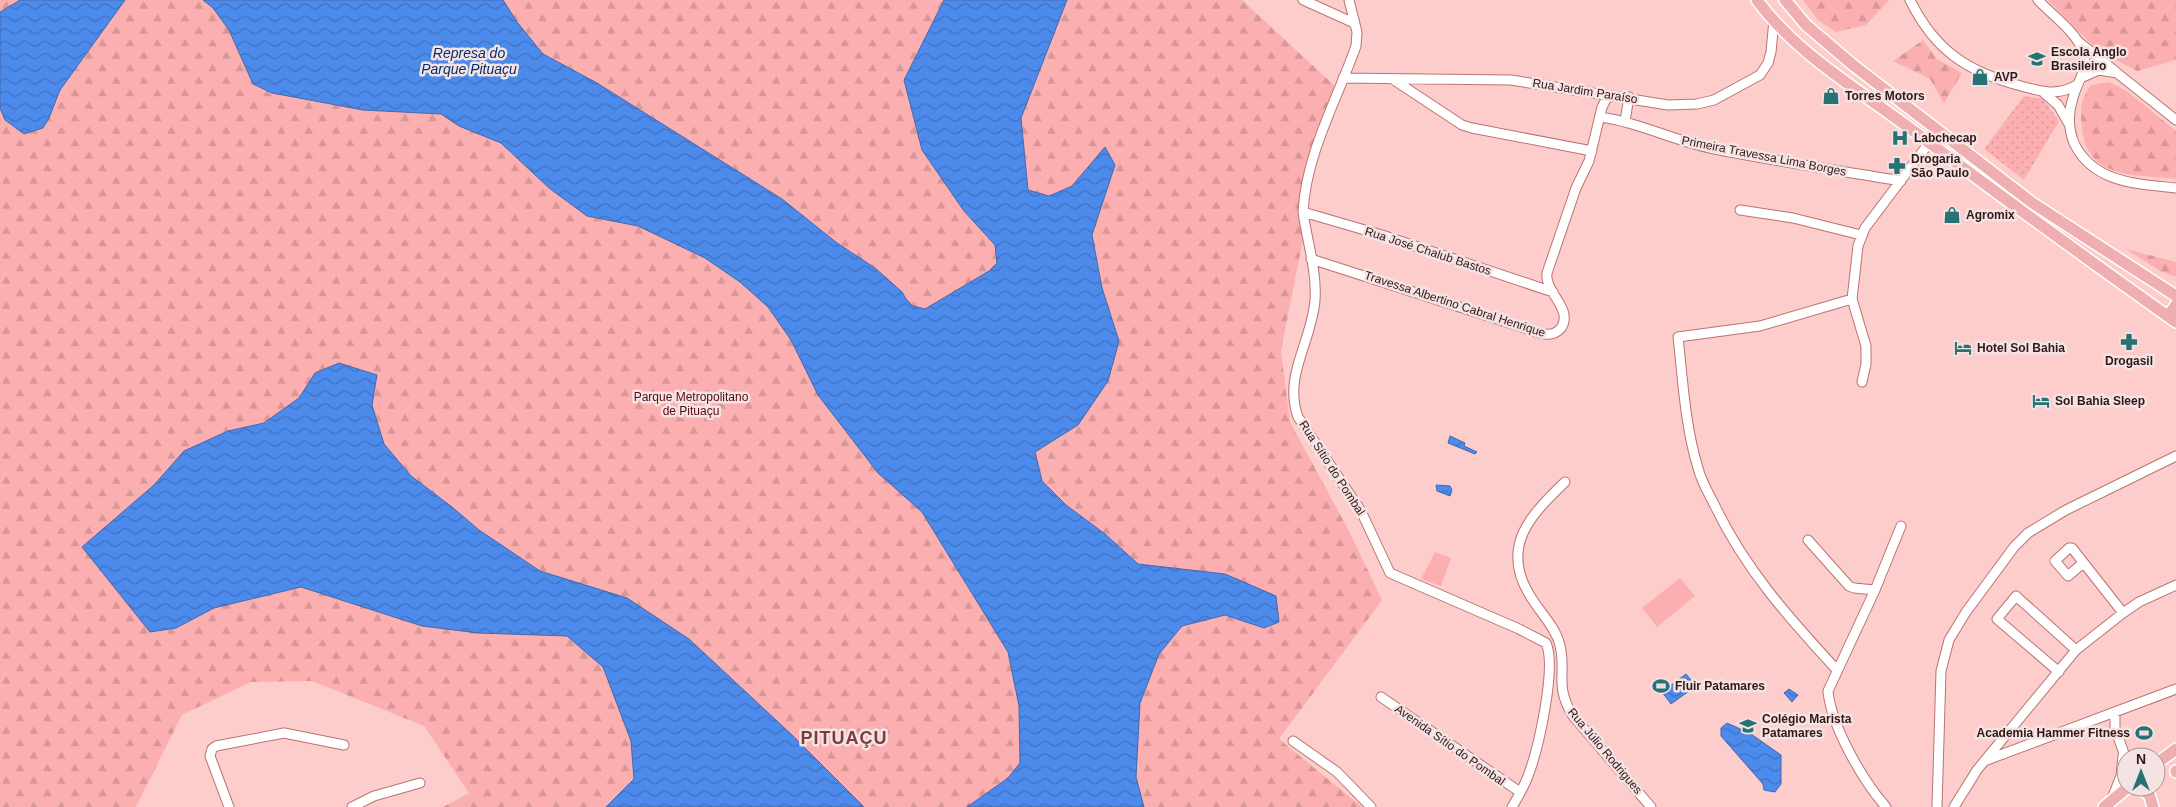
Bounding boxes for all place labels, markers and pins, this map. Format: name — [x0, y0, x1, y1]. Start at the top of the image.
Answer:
place label: Escola Anglo Brasileiro — [2051, 45, 2127, 73]
school or university icon: Escola Anglo Brasileiro — [2027, 49, 2047, 69]
shop icon: AVP — [1970, 67, 1990, 87]
place label: AVP — [1994, 70, 2018, 84]
shop icon: Torres Motors — [1821, 86, 1841, 106]
place label: Torres Motors — [1845, 89, 1925, 103]
hospital icon: Labchecap — [1890, 128, 1910, 148]
place label: Labchecap — [1914, 131, 1977, 145]
place label: Drogaria São Paulo — [1911, 152, 1969, 180]
pharmacy icon: Drogaria São Paulo — [1887, 156, 1907, 176]
shop icon: Agromix — [1942, 205, 1962, 225]
place label: Agromix — [1966, 208, 2015, 222]
pharmacy icon: Drogasil — [2119, 332, 2139, 352]
hotel icon: Hotel Sol Bahia — [1953, 338, 1973, 358]
place label: Hotel Sol Bahia — [1977, 341, 2065, 355]
place label: Drogasil — [2105, 354, 2153, 368]
hotel icon: Sol Bahia Sleep — [2031, 391, 2051, 411]
place label: Sol Bahia Sleep — [2055, 394, 2145, 408]
sports icon: Fluir Patamares — [1651, 676, 1671, 696]
place label: Fluir Patamares — [1675, 679, 1765, 693]
place label: Colégio Marista Patamares — [1762, 712, 1852, 740]
school or university icon: Colégio Marista Patamares — [1738, 716, 1758, 736]
sports icon: Academia Hammer Fitness — [2134, 723, 2154, 743]
place label: Academia Hammer Fitness — [1977, 726, 2130, 740]

